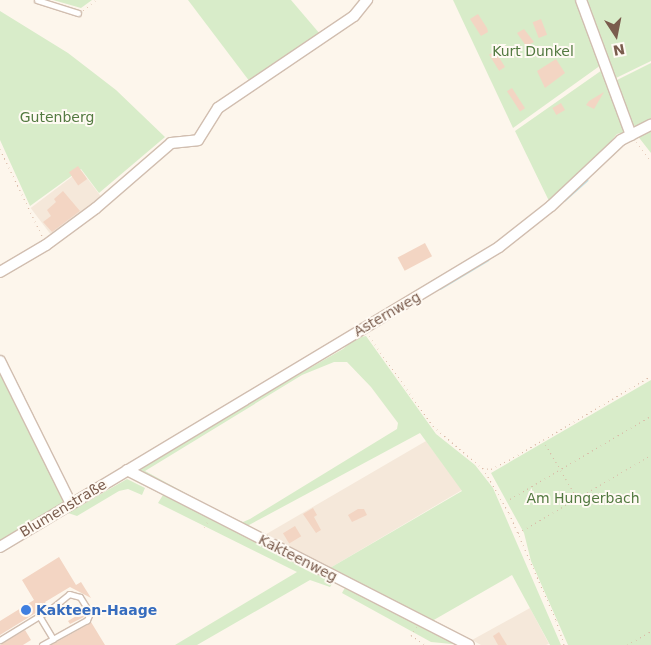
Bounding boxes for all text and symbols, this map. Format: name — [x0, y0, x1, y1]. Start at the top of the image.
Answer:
north arrow — [591, 10, 641, 60]
text: N — [612, 41, 626, 59]
park label: Kurt Dunkel — [492, 43, 574, 59]
park label: Gutenberg — [20, 109, 94, 125]
street label: Asternweg — [351, 288, 423, 340]
street label: Blumenstraße — [17, 476, 109, 540]
park label: Am Hungerbach — [526, 490, 640, 506]
street label: Kakteenweg — [256, 531, 340, 585]
place label: Kakteen-Haage — [36, 602, 157, 618]
marker: Kakteen-Haage — [20, 604, 32, 616]

